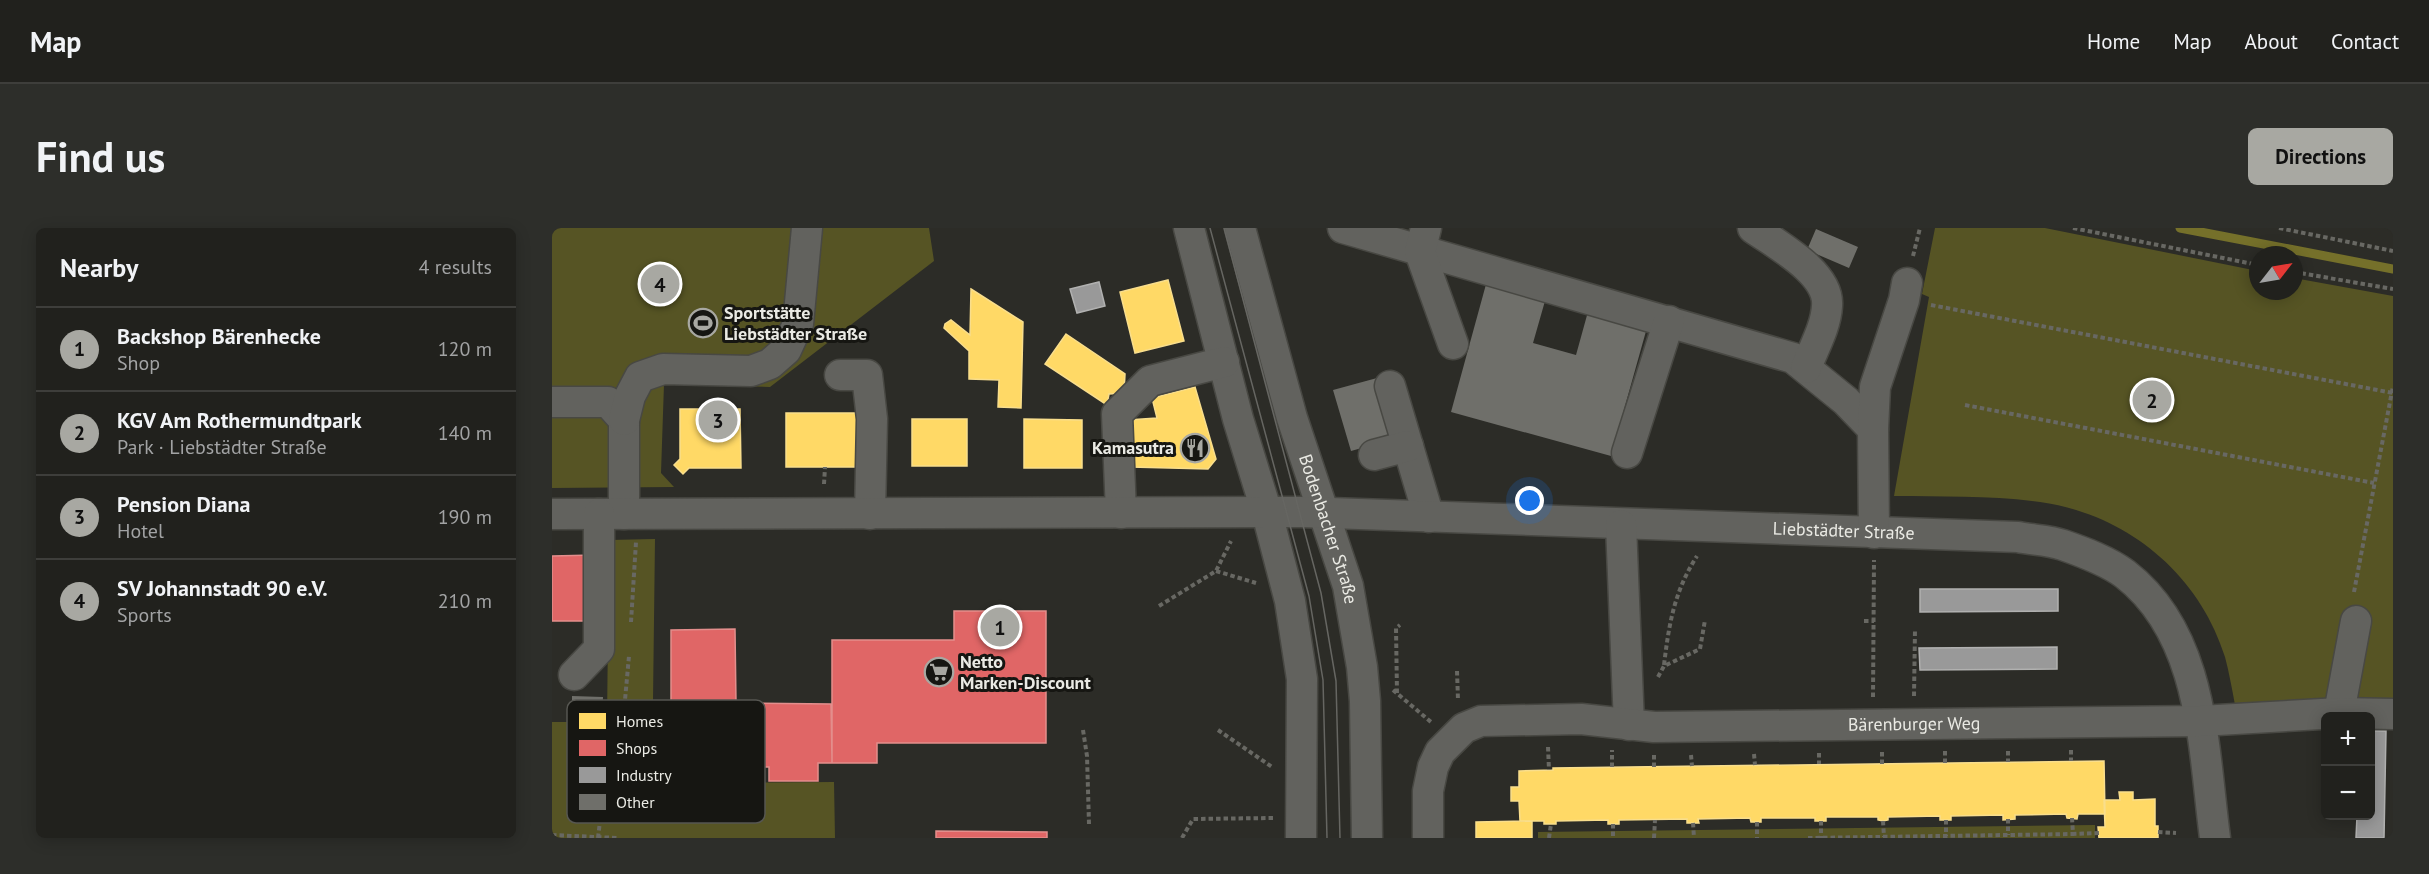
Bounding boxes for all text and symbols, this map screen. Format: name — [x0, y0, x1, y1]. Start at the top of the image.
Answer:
text: Map — [30, 23, 81, 60]
text: Home — [2087, 28, 2140, 55]
text: Map — [2173, 28, 2212, 55]
text: About — [2245, 28, 2298, 55]
text: Contact — [2331, 28, 2399, 55]
button: Directions — [2248, 128, 2393, 185]
text: Find us — [36, 129, 165, 184]
north arrow — [2249, 246, 2303, 300]
text: Nearby — [60, 251, 138, 284]
text: 4 results — [419, 254, 492, 280]
pin: 4 — [640, 262, 680, 306]
place label: Sportstätte Liebstädter Straße — [724, 301, 867, 345]
sports icon: Sportstätte Liebstädter Straße — [687, 307, 719, 339]
text: Backshop Bärenhecke — [117, 322, 321, 350]
text: 1 — [74, 336, 85, 362]
text: 120 m — [438, 336, 492, 362]
text: Shop — [117, 350, 160, 376]
pin: 2 — [2132, 378, 2172, 423]
pin: 3 — [698, 398, 738, 442]
text: KGV Am Rothermundtpark — [117, 406, 362, 434]
text: 2 — [74, 420, 85, 446]
text: 140 m — [438, 420, 492, 446]
restaurant icon: Kamasutra — [1179, 432, 1211, 464]
text: Park · Liebstädter Straße — [117, 434, 327, 460]
place label: Kamasutra — [1092, 436, 1174, 459]
street label: Bodenbacher Straße — [1294, 451, 1363, 606]
your location — [1515, 486, 1544, 515]
text: Pension Diana — [117, 490, 251, 518]
text: 3 — [74, 504, 85, 530]
text: 190 m — [438, 504, 492, 530]
street label: Liebstädter Straße — [1772, 516, 1915, 544]
text: Hotel — [117, 518, 164, 544]
text: SV Johannstadt 90 e.V. — [117, 574, 328, 602]
text: 4 — [74, 588, 85, 614]
text: 210 m — [438, 588, 492, 614]
text: Sports — [117, 602, 172, 628]
pin: 1 — [980, 604, 1020, 650]
place label: Netto Marken-Discount — [960, 650, 1091, 694]
supermarket icon: Netto Marken-Discount — [923, 656, 955, 688]
legend — [567, 700, 765, 823]
text: Homes — [616, 711, 663, 731]
street label: Bärenburger Weg — [1848, 711, 1980, 736]
map controls — [2321, 712, 2375, 820]
button: + — [2321, 712, 2375, 766]
text: Shops — [616, 738, 657, 758]
text: Industry — [616, 765, 672, 785]
button: − — [2321, 766, 2375, 820]
text: Other — [616, 792, 655, 812]

